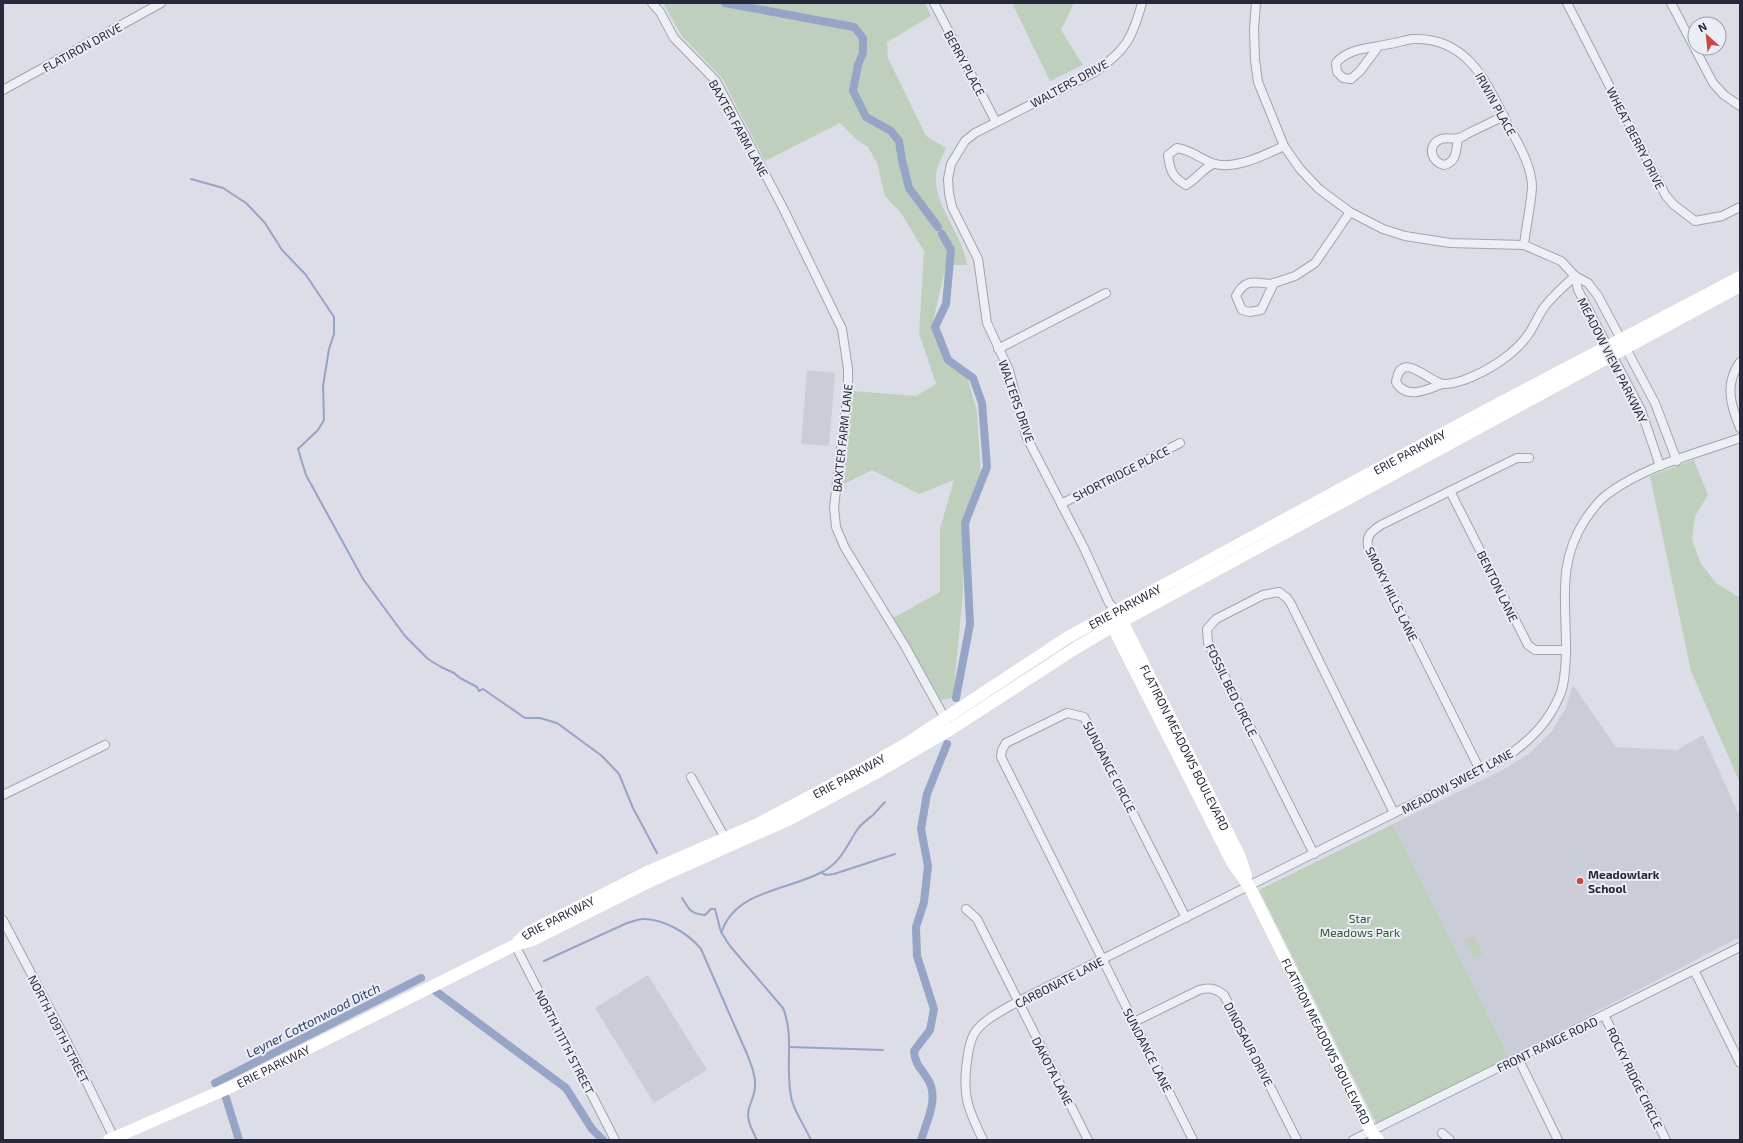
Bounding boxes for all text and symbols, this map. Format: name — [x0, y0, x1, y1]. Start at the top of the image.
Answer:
north arrow — [1687, 16, 1727, 56]
street label: FLATIRON DRIVE — [40, 19, 124, 75]
text: N — [1696, 19, 1709, 34]
street label: BERRY PLACE — [942, 28, 988, 98]
street label: WALTERS DRIVE — [1028, 56, 1110, 110]
street label: IRWIN PLACE — [1473, 70, 1519, 138]
street label: BAXTER FARM LANE — [707, 77, 772, 179]
street label: WHEAT BERRY DRIVE — [1604, 85, 1668, 192]
street label: MEADOW VIEW PARKWAY — [1575, 295, 1651, 425]
street label: WALTERS DRIVE — [996, 358, 1038, 444]
street label: BAXTER FARM LANE — [829, 383, 855, 493]
street label: ERIE PARKWAY — [1371, 426, 1448, 477]
street label: SHORTRIDGE PLACE — [1070, 442, 1172, 503]
street label: SMOKY HILLS LANE — [1363, 545, 1421, 644]
street label: BENTON LANE — [1475, 548, 1521, 624]
street label: ERIE PARKWAY — [1086, 581, 1163, 632]
street label: FOSSIL BED CIRCLE — [1203, 641, 1261, 739]
street label: FLATIRON MEADOWS BOULEVARD — [1138, 662, 1233, 833]
street label: SUNDANCE CIRCLE — [1081, 719, 1139, 815]
street label: MEADOW SWEET LANE — [1399, 746, 1515, 816]
street label: ERIE PARKWAY — [810, 750, 888, 801]
place label: Meadowlark School — [1588, 867, 1660, 895]
marker: Meadowlark School — [1575, 876, 1585, 886]
street label: ERIE PARKWAY — [518, 893, 597, 942]
park label: Star Meadows Park — [1320, 911, 1400, 939]
street label: CARBONATE LANE — [1012, 953, 1106, 1010]
street label: FLATIRON MEADOWS BOULEVARD — [1279, 956, 1374, 1127]
street label: NORTH 109TH STREET — [26, 973, 92, 1085]
water label: Leyner Cottonwood Ditch — [243, 979, 383, 1061]
street label: NORTH 111TH STREET — [533, 988, 597, 1096]
street label: DINOSAUR DRIVE — [1222, 1000, 1276, 1089]
street label: SUNDANCE LANE — [1121, 1006, 1175, 1094]
street label: FRONT RANGE ROAD — [1494, 1013, 1600, 1075]
street label: ROCKY RIDGE CIRCLE — [1604, 1025, 1666, 1131]
street label: DAKOTA LANE — [1030, 1034, 1076, 1108]
street label: ERIE PARKWAY — [234, 1042, 312, 1090]

